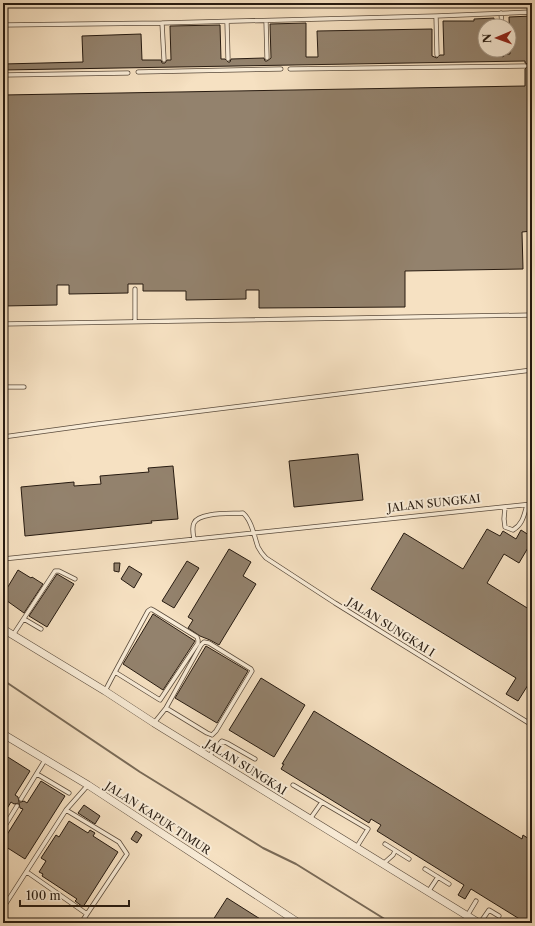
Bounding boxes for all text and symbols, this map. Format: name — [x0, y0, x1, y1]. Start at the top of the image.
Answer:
north arrow — [477, 18, 517, 58]
text: N — [480, 33, 494, 43]
street label: JALAN SUNGKAI — [385, 491, 481, 515]
street label: JALAN SUNGKAI I — [343, 593, 437, 660]
street label: JALAN SUNGKAI — [201, 735, 289, 798]
street label: JALAN KAPUK TIMUR — [101, 778, 214, 858]
scale bar — [20, 882, 129, 908]
text: 100 m — [26, 888, 61, 903]

